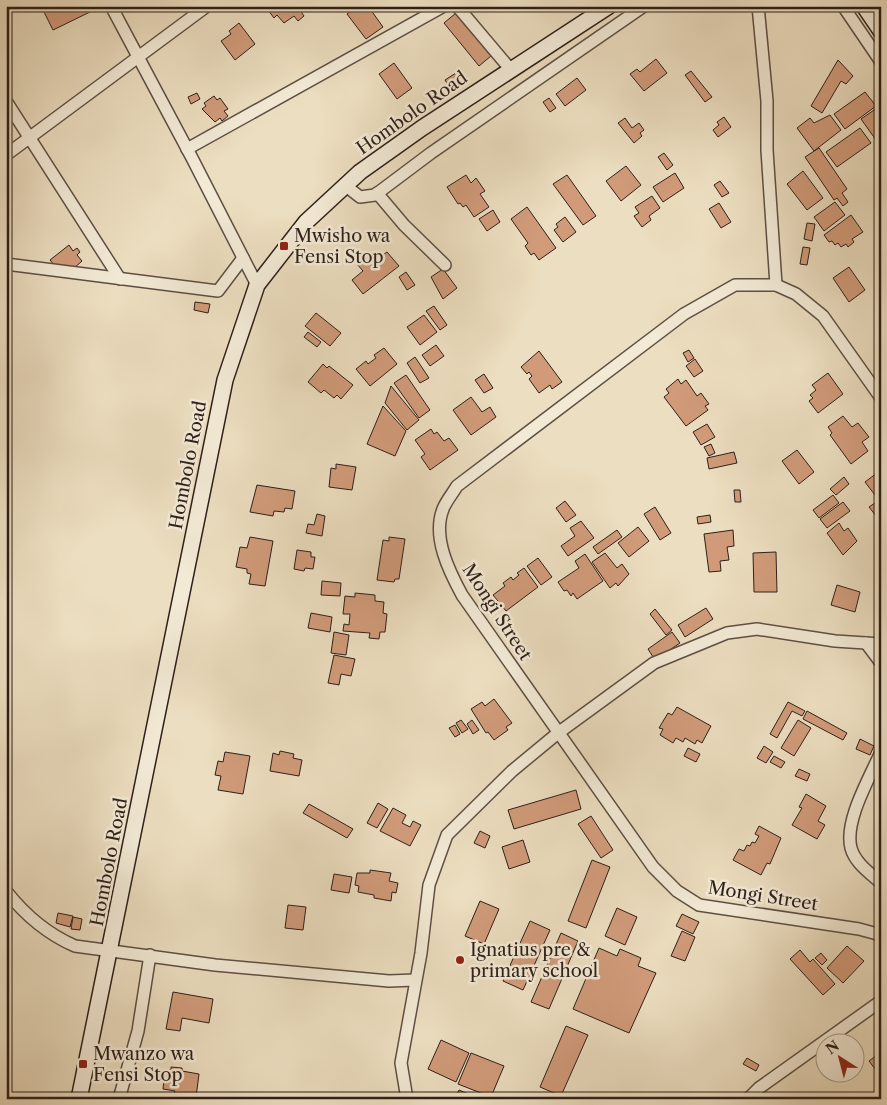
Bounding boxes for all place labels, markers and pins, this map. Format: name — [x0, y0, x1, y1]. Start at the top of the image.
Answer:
place label: Mwisho wa Fensi Stop — [294, 225, 391, 268]
marker: Mwisho wa Fensi Stop — [278, 240, 290, 252]
place label: Ignatius pre & primary school — [470, 939, 598, 982]
marker: Ignatius pre & primary school — [454, 954, 466, 966]
place label: Mwanzo wa Fensi Stop — [93, 1043, 195, 1086]
marker: Mwanzo wa Fensi Stop — [77, 1058, 89, 1070]

